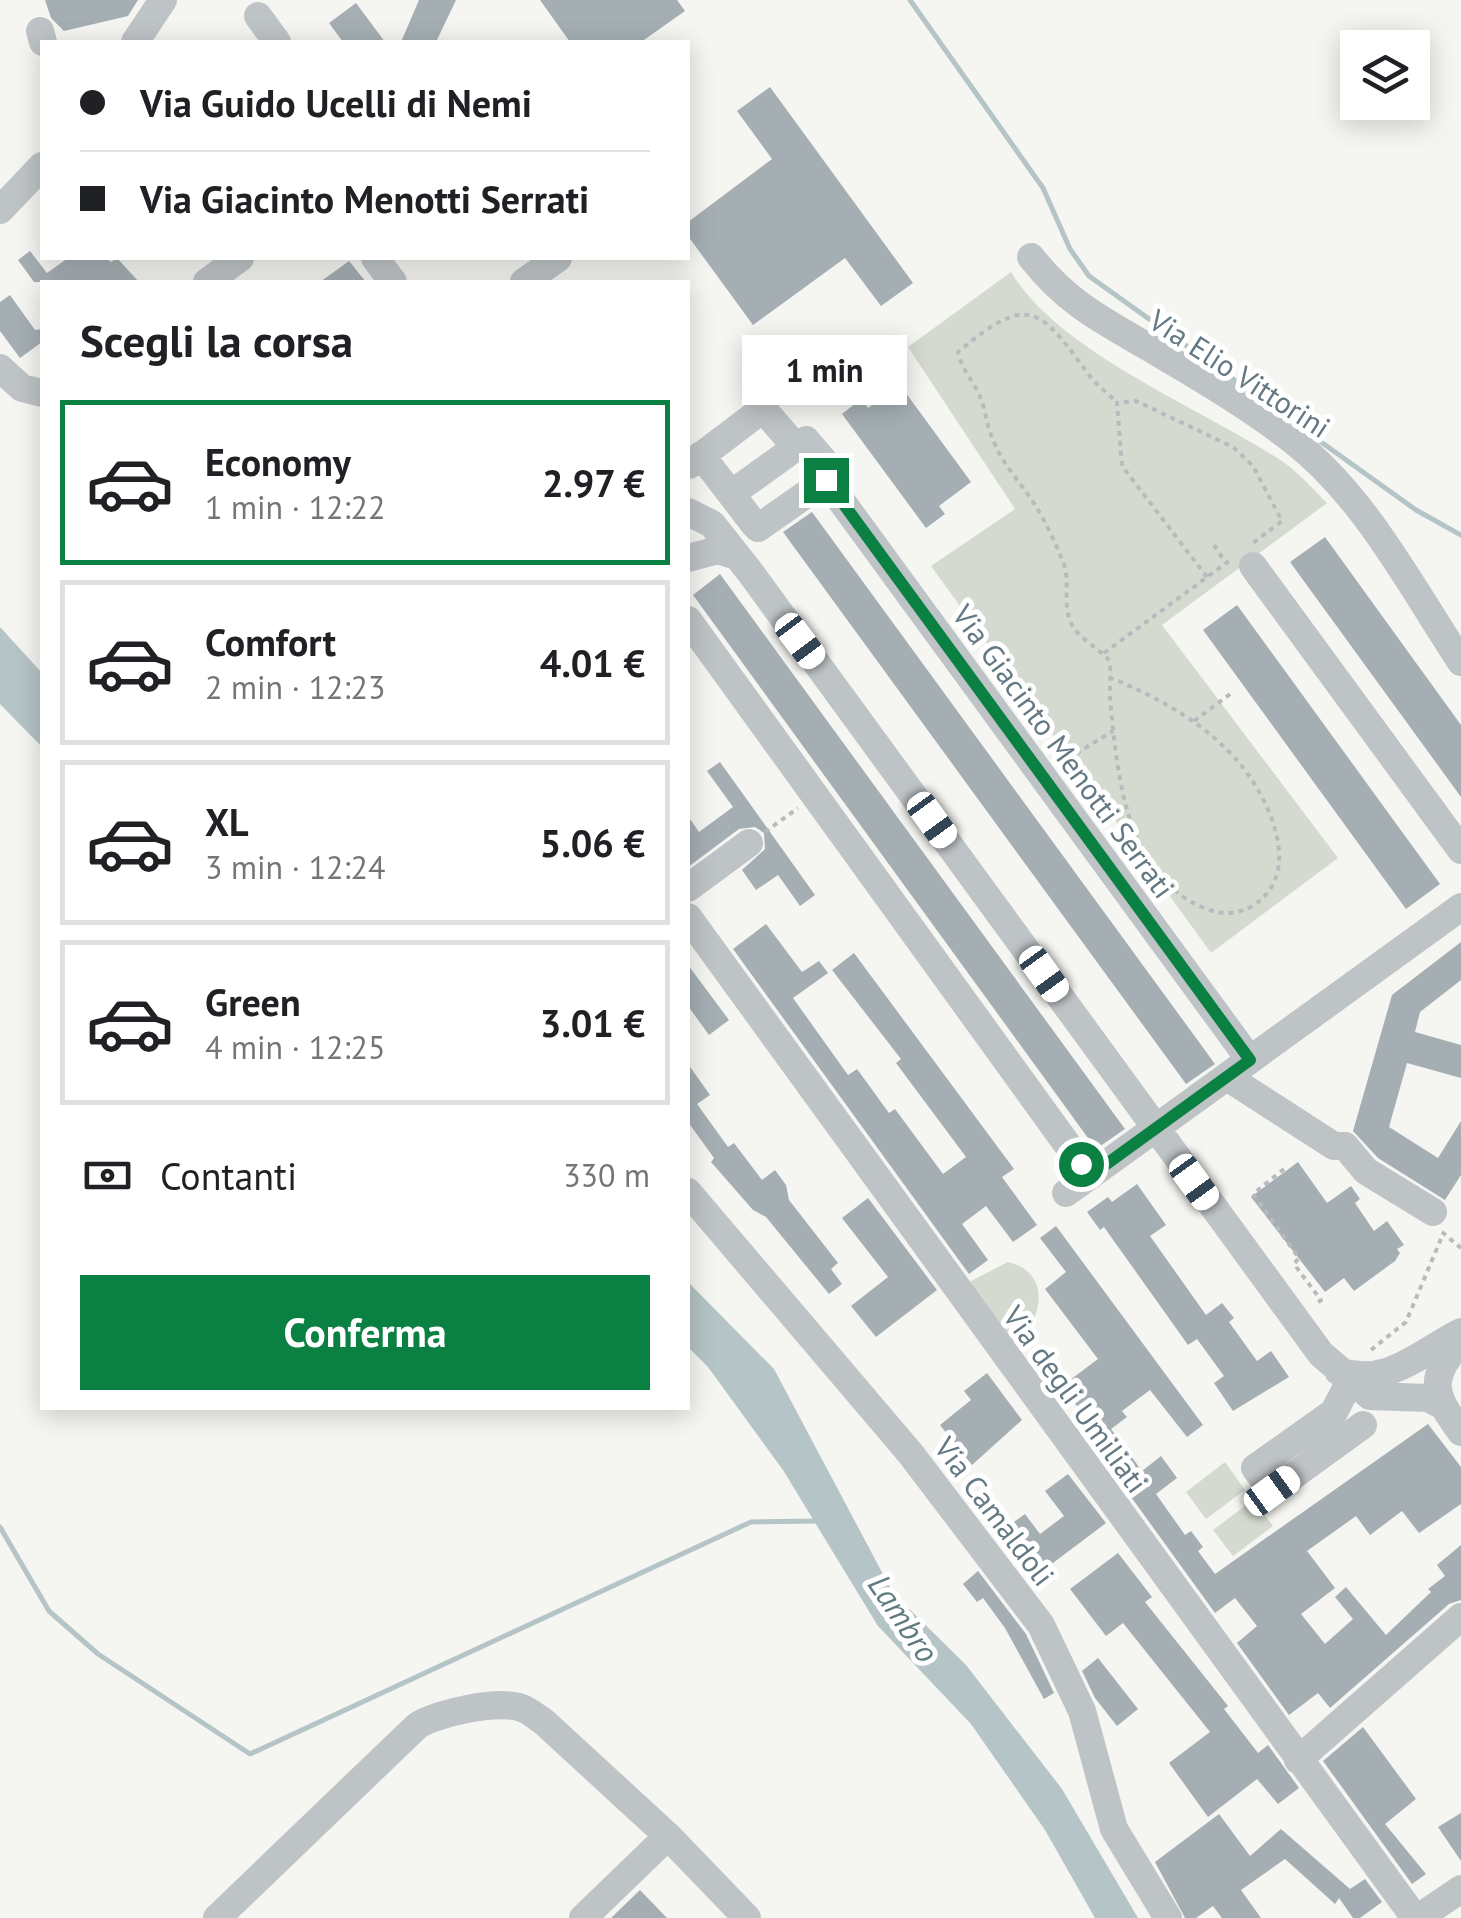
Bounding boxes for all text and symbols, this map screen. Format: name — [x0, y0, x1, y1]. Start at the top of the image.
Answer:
map controls — [1340, 30, 1430, 120]
button: layers — [1340, 30, 1430, 120]
text: Via Guido Ucelli di Nemi — [140, 78, 532, 127]
text: Via Giacinto Menotti Serrati — [140, 174, 589, 223]
street label: Via Elio Vittorini — [1141, 299, 1338, 446]
text: Scegli la corsa — [80, 311, 353, 369]
callout: 1 min — [744, 335, 908, 405]
text: 1 min — [785, 349, 864, 391]
text: Economy — [205, 437, 351, 486]
icon: car — [85, 438, 175, 528]
text: 2.97 € — [542, 458, 645, 507]
route end — [804, 458, 849, 503]
text: 1 min · 12:22 — [205, 486, 385, 528]
street label: Via Giacinto Menotti Serrati — [944, 596, 1184, 906]
car — [770, 608, 830, 674]
text: Comfort — [205, 617, 336, 666]
icon: car — [85, 618, 175, 708]
text: 4.01 € — [540, 638, 645, 687]
text: 2 min · 12:23 — [205, 666, 385, 708]
car — [902, 787, 962, 853]
text: XL — [205, 797, 249, 846]
icon: car — [85, 798, 175, 888]
text: 5.06 € — [540, 818, 645, 867]
text: 3 min · 12:24 — [205, 846, 385, 888]
car — [1014, 941, 1074, 1007]
text: Green — [205, 977, 301, 1026]
icon: car — [85, 978, 175, 1068]
text: 3.01 € — [540, 998, 645, 1047]
text: 4 min · 12:25 — [205, 1026, 385, 1068]
route start — [1059, 1142, 1104, 1187]
icon: cash — [80, 1148, 135, 1203]
car — [1164, 1149, 1224, 1215]
text: Contanti — [160, 1151, 297, 1200]
text: 330 m — [563, 1154, 650, 1196]
button: Conferma — [80, 1275, 650, 1390]
street label: Via degli Umiliati — [994, 1297, 1157, 1500]
street label: Via Camaldoli — [926, 1428, 1064, 1593]
car — [1239, 1461, 1305, 1521]
water label: Lambro — [859, 1566, 949, 1670]

